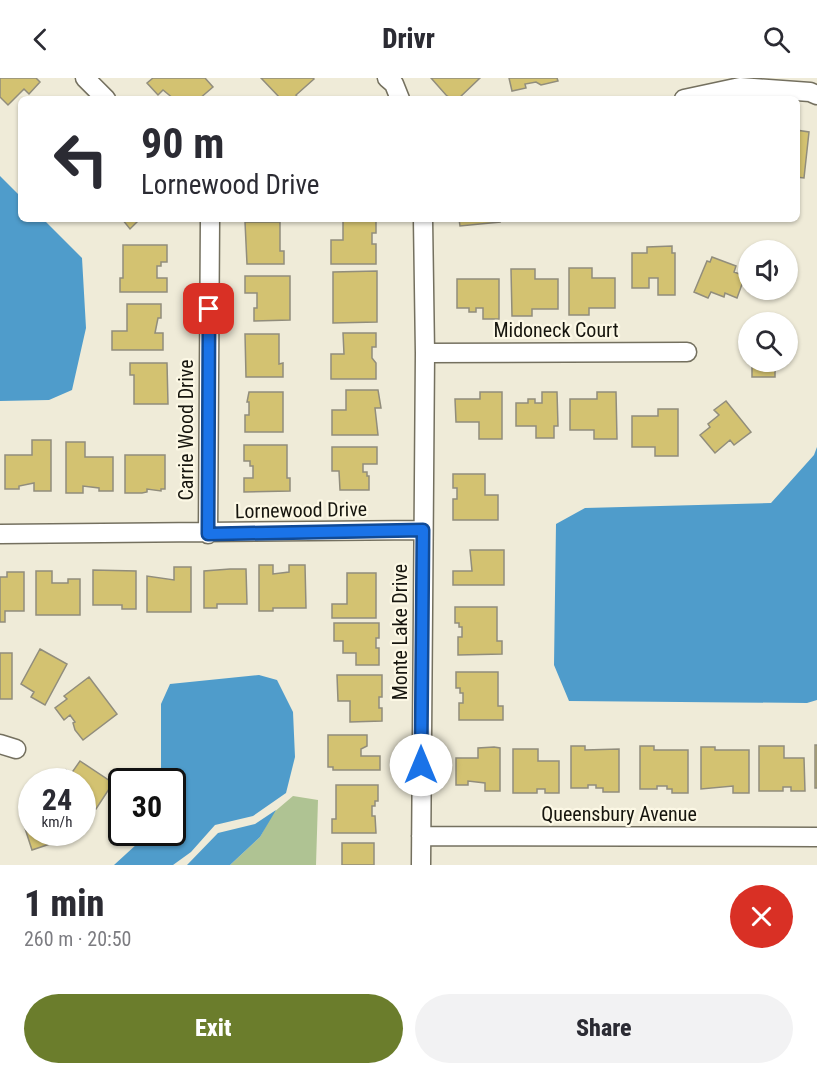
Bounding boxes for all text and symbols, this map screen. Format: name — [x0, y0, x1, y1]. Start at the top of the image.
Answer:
icon: back — [24, 23, 57, 56]
text: Drivr — [382, 23, 435, 55]
icon: search — [760, 23, 793, 56]
text: 90 m — [141, 119, 224, 168]
icon: left — [42, 120, 120, 198]
text: Lornewood Drive — [141, 169, 319, 201]
map controls — [738, 240, 798, 372]
button: sound — [738, 240, 798, 300]
pin — [183, 283, 234, 334]
icon: arrive — [192, 292, 225, 325]
button: search — [738, 312, 798, 372]
street label: Midoneck Court — [493, 318, 619, 342]
street label: Carrie Wood Drive — [174, 359, 198, 501]
street label: Lornewood Drive — [235, 497, 367, 523]
street label: Monte Lake Drive — [388, 564, 412, 700]
position arrow — [389, 733, 453, 797]
speed limit sign: 30 — [108, 768, 186, 846]
text: 24 — [42, 782, 72, 817]
street label: Queensbury Avenue — [541, 802, 697, 826]
text: km/h — [42, 813, 72, 831]
text: 1 min — [24, 883, 104, 925]
button: close — [730, 885, 793, 948]
text: 260 m · 20:50 — [24, 927, 131, 951]
button: Exit — [24, 994, 403, 1063]
button: Share — [415, 994, 793, 1063]

